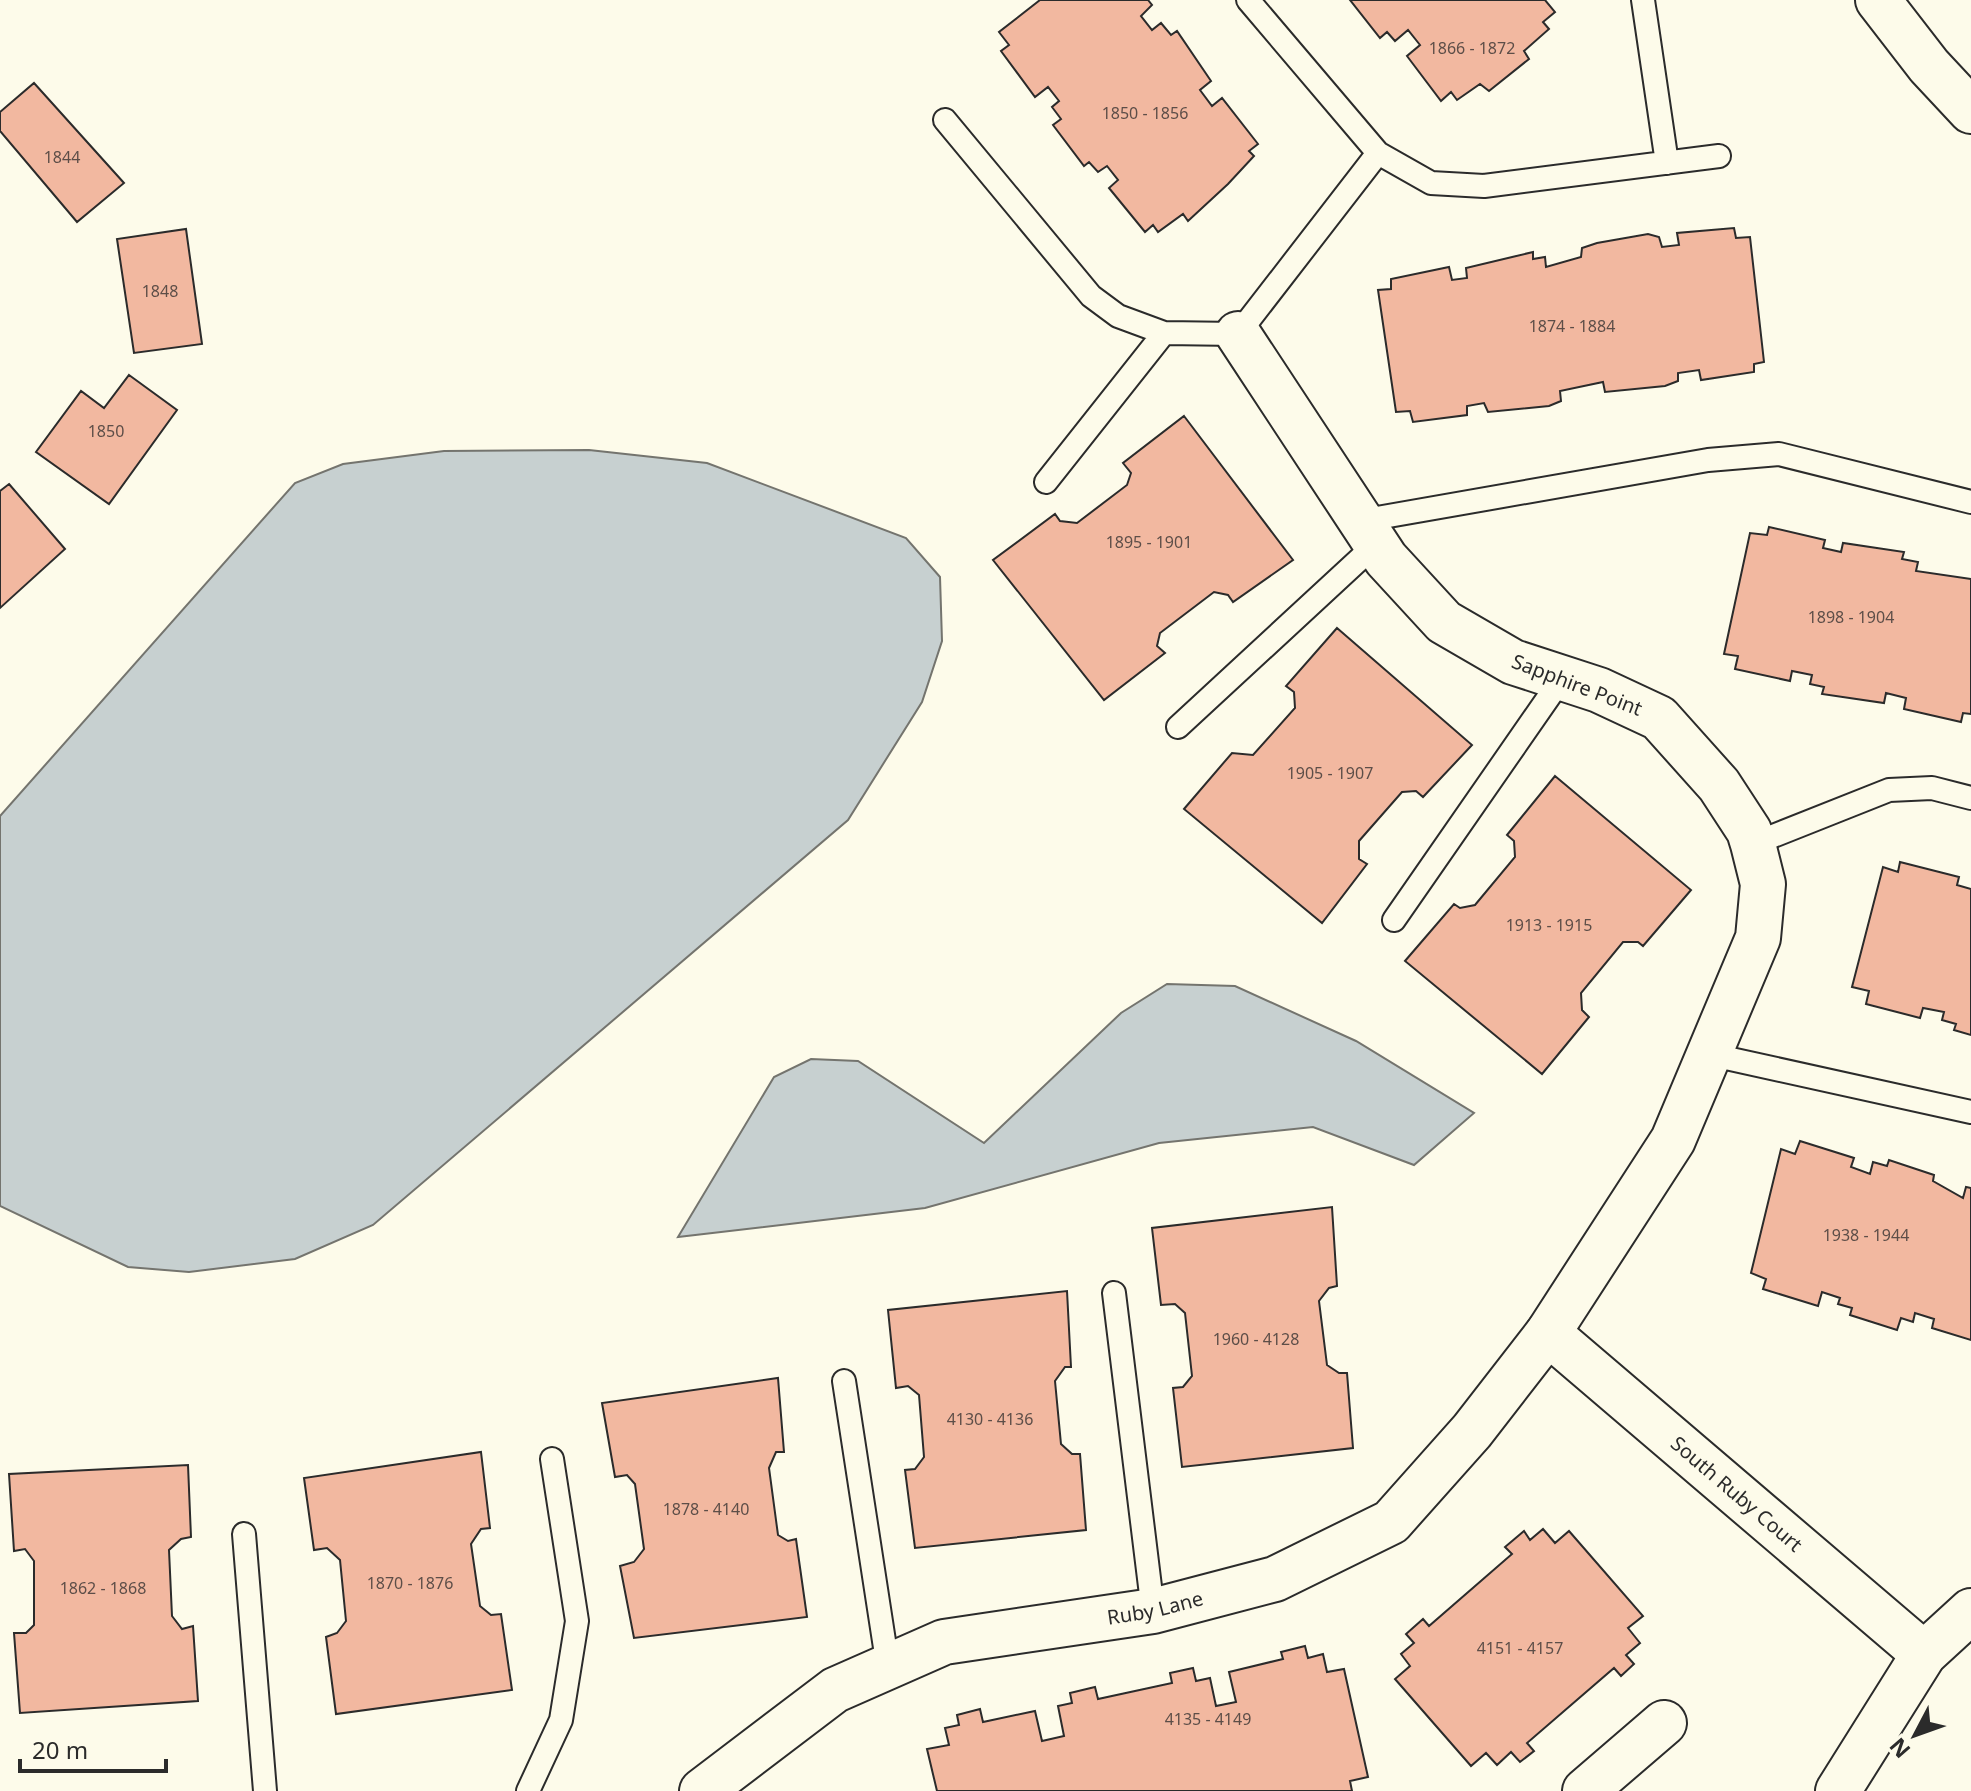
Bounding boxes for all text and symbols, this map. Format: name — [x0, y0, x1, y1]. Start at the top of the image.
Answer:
house number: 1866 - 1872 — [1429, 37, 1515, 59]
house number: 1850 - 1856 — [1102, 102, 1188, 124]
house number: 1844 — [44, 146, 80, 168]
house number: 1848 — [142, 280, 178, 302]
house number: 1874 - 1884 — [1529, 315, 1615, 337]
house number: 1850 — [88, 420, 124, 442]
house number: 1895 - 1901 — [1106, 531, 1192, 553]
house number: 1898 - 1904 — [1808, 606, 1894, 628]
street label: Sapphire Point — [1508, 647, 1646, 722]
house number: 1905 - 1907 — [1287, 762, 1373, 784]
house number: 1913 - 1915 — [1506, 914, 1592, 936]
house number: 1938 - 1944 — [1823, 1224, 1909, 1246]
house number: 1960 - 4128 — [1213, 1328, 1299, 1350]
house number: 4130 - 4136 — [947, 1408, 1033, 1430]
street label: South Ruby Court — [1665, 1430, 1808, 1557]
house number: 1878 - 4140 — [663, 1498, 749, 1520]
house number: 1870 - 1876 — [367, 1572, 453, 1594]
house number: 1862 - 1868 — [60, 1577, 146, 1599]
street label: Ruby Lane — [1105, 1584, 1206, 1631]
house number: 4151 - 4157 — [1477, 1637, 1563, 1659]
north arrow — [1875, 1695, 1955, 1775]
house number: 4135 - 4149 — [1165, 1708, 1251, 1730]
scale bar — [20, 1723, 166, 1773]
text: N — [1882, 1732, 1916, 1765]
text: 20 m — [32, 1733, 88, 1766]

